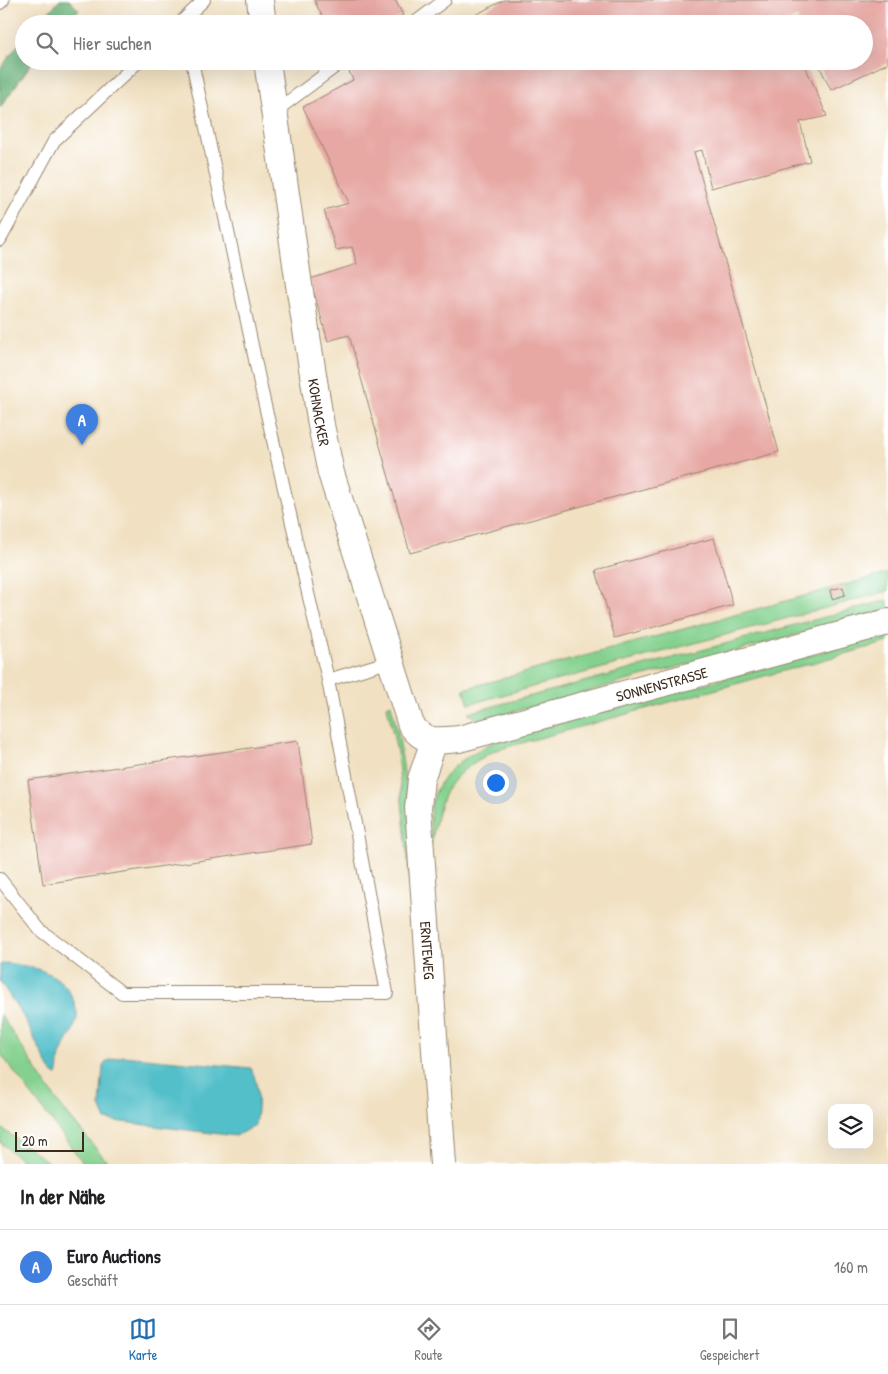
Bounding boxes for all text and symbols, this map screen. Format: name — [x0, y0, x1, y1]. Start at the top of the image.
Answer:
search box — [15, 15, 873, 70]
icon: search — [33, 29, 61, 57]
text: Hier suchen — [73, 30, 152, 56]
street label: KOHNACKER — [303, 377, 336, 448]
pin: A — [66, 404, 98, 445]
street label: SONNENSTRASSE — [613, 661, 710, 706]
your location — [483, 770, 509, 796]
street label: ERNTEWEG — [415, 921, 441, 981]
map controls — [828, 1104, 873, 1149]
button: layers — [828, 1104, 873, 1149]
scale bar — [15, 1129, 84, 1152]
text: 20 m — [22, 1131, 48, 1150]
text: In der Nähe — [20, 1182, 105, 1211]
text: Euro Auctions — [67, 1243, 161, 1269]
text: A — [32, 1256, 40, 1278]
text: 160 m — [834, 1256, 868, 1278]
text: Geschäft — [67, 1269, 118, 1291]
tab: Karte — [129, 1315, 157, 1364]
tab: Route — [415, 1315, 443, 1364]
tab: Gespeichert — [700, 1315, 759, 1364]

